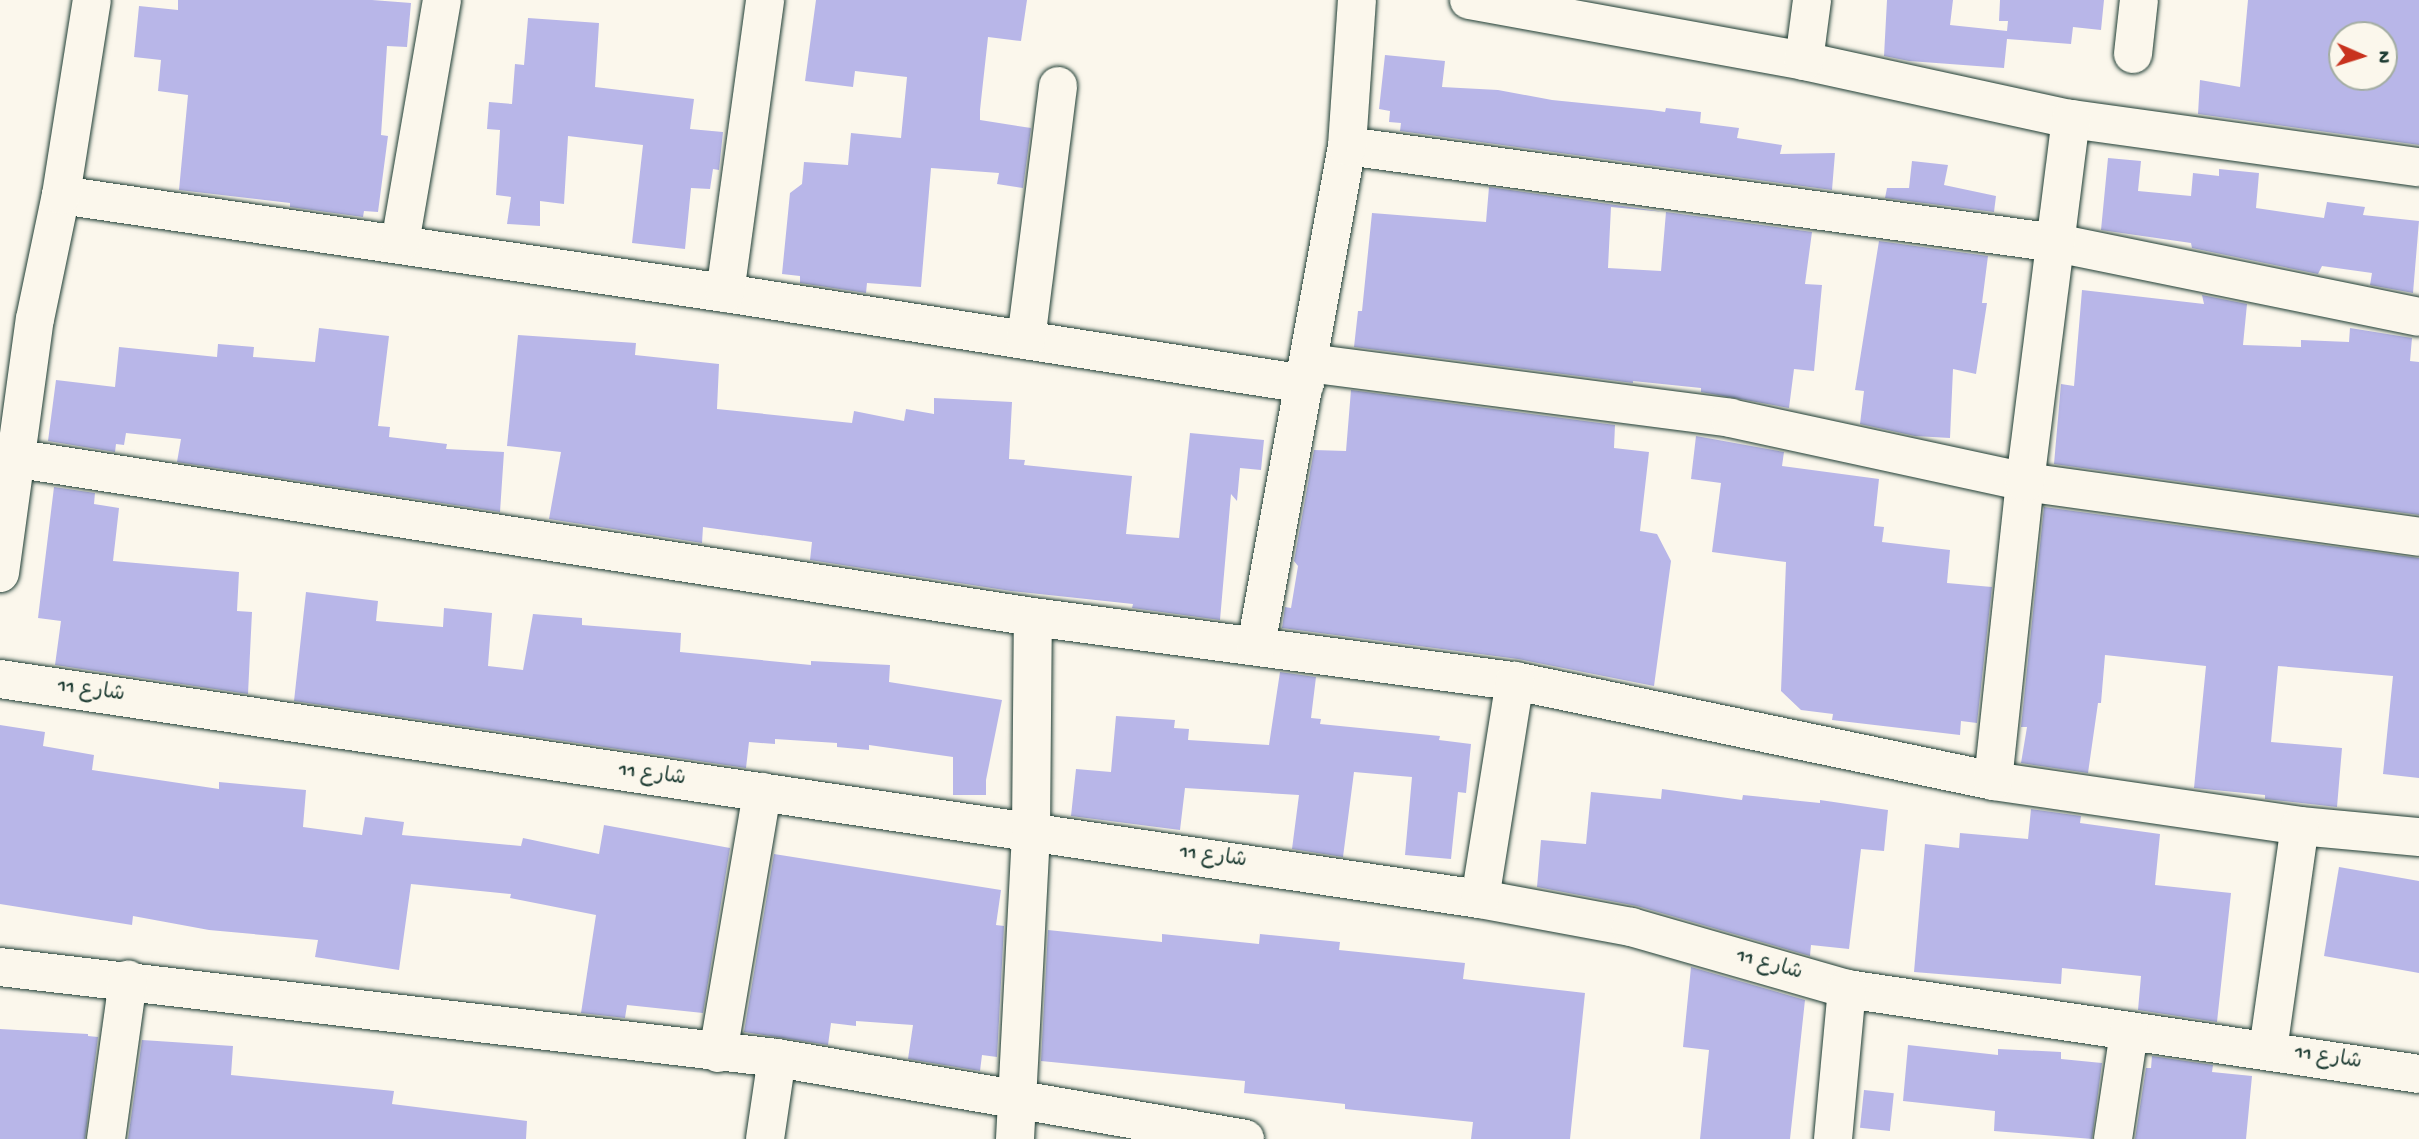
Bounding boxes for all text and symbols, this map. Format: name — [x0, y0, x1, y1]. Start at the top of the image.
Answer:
north arrow — [2328, 21, 2398, 91]
text: N — [2371, 50, 2394, 64]
street label: شارع 11 — [56, 675, 126, 709]
street label: شارع 11 — [617, 759, 687, 793]
street label: شارع 11 — [1178, 841, 1248, 875]
street label: شارع 11 — [1733, 945, 1805, 987]
street label: شارع 11 — [2293, 1041, 2363, 1077]

